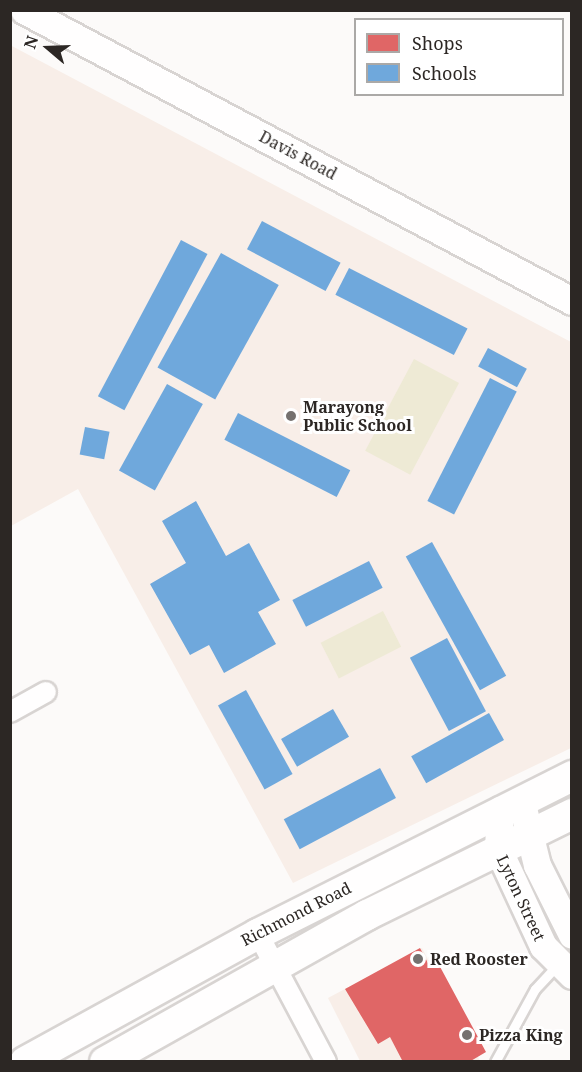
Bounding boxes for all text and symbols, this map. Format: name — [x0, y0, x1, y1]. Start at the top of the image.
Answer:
north arrow — [18, 18, 78, 78]
legend — [354, 18, 564, 96]
text: Shops — [412, 31, 463, 55]
text: N — [19, 33, 43, 52]
text: Schools — [412, 61, 477, 85]
street label: Davis Road — [256, 127, 340, 183]
place label: Marayong Public School — [303, 397, 412, 435]
marker: Marayong Public School — [284, 409, 298, 423]
street label: Lyton Street — [493, 852, 549, 944]
street label: Richmond Road — [238, 878, 354, 950]
place label: Red Rooster — [430, 949, 528, 969]
marker: Red Rooster — [411, 952, 425, 966]
place label: Pizza King — [479, 1025, 563, 1045]
marker: Pizza King — [460, 1028, 474, 1042]

